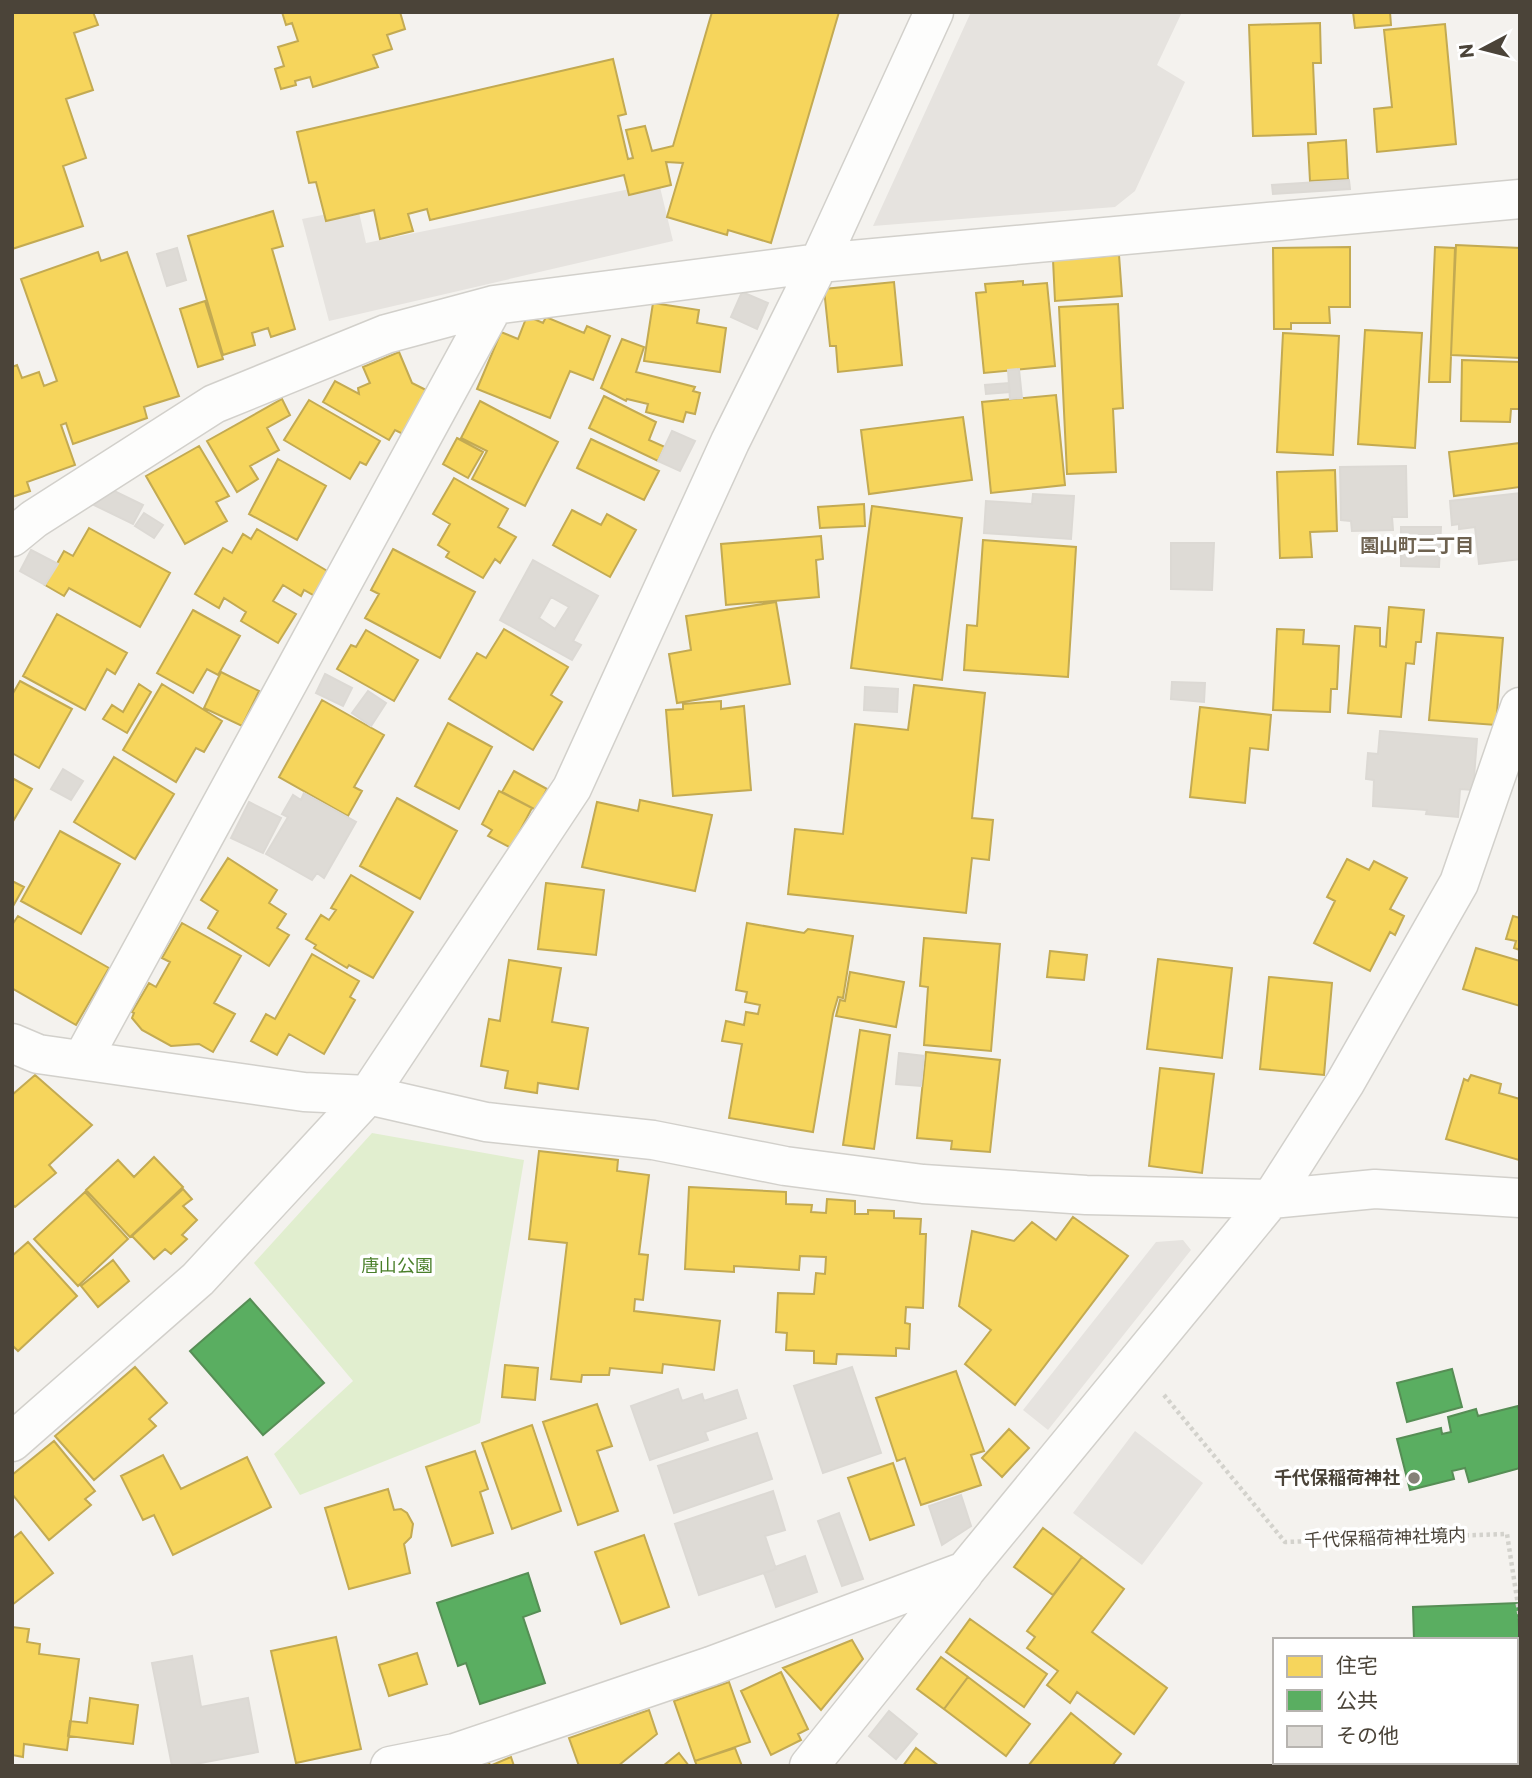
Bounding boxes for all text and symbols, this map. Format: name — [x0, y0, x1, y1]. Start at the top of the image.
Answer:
north arrow — [1448, 14, 1518, 84]
text: N — [1453, 43, 1478, 60]
district label: 園山町二丁目 — [1360, 533, 1474, 556]
park label: 唐山公園 — [361, 1254, 433, 1276]
place label: 千代保稲荷神社 — [1274, 1466, 1400, 1488]
marker: 千代保稲荷神社 — [1406, 1470, 1422, 1486]
street label: 千代保稲荷神社境内 — [1304, 1523, 1466, 1551]
legend — [1273, 1638, 1518, 1764]
text: 住宅 — [1336, 1652, 1378, 1677]
text: 公共 — [1336, 1687, 1378, 1712]
text: その他 — [1336, 1722, 1399, 1747]

